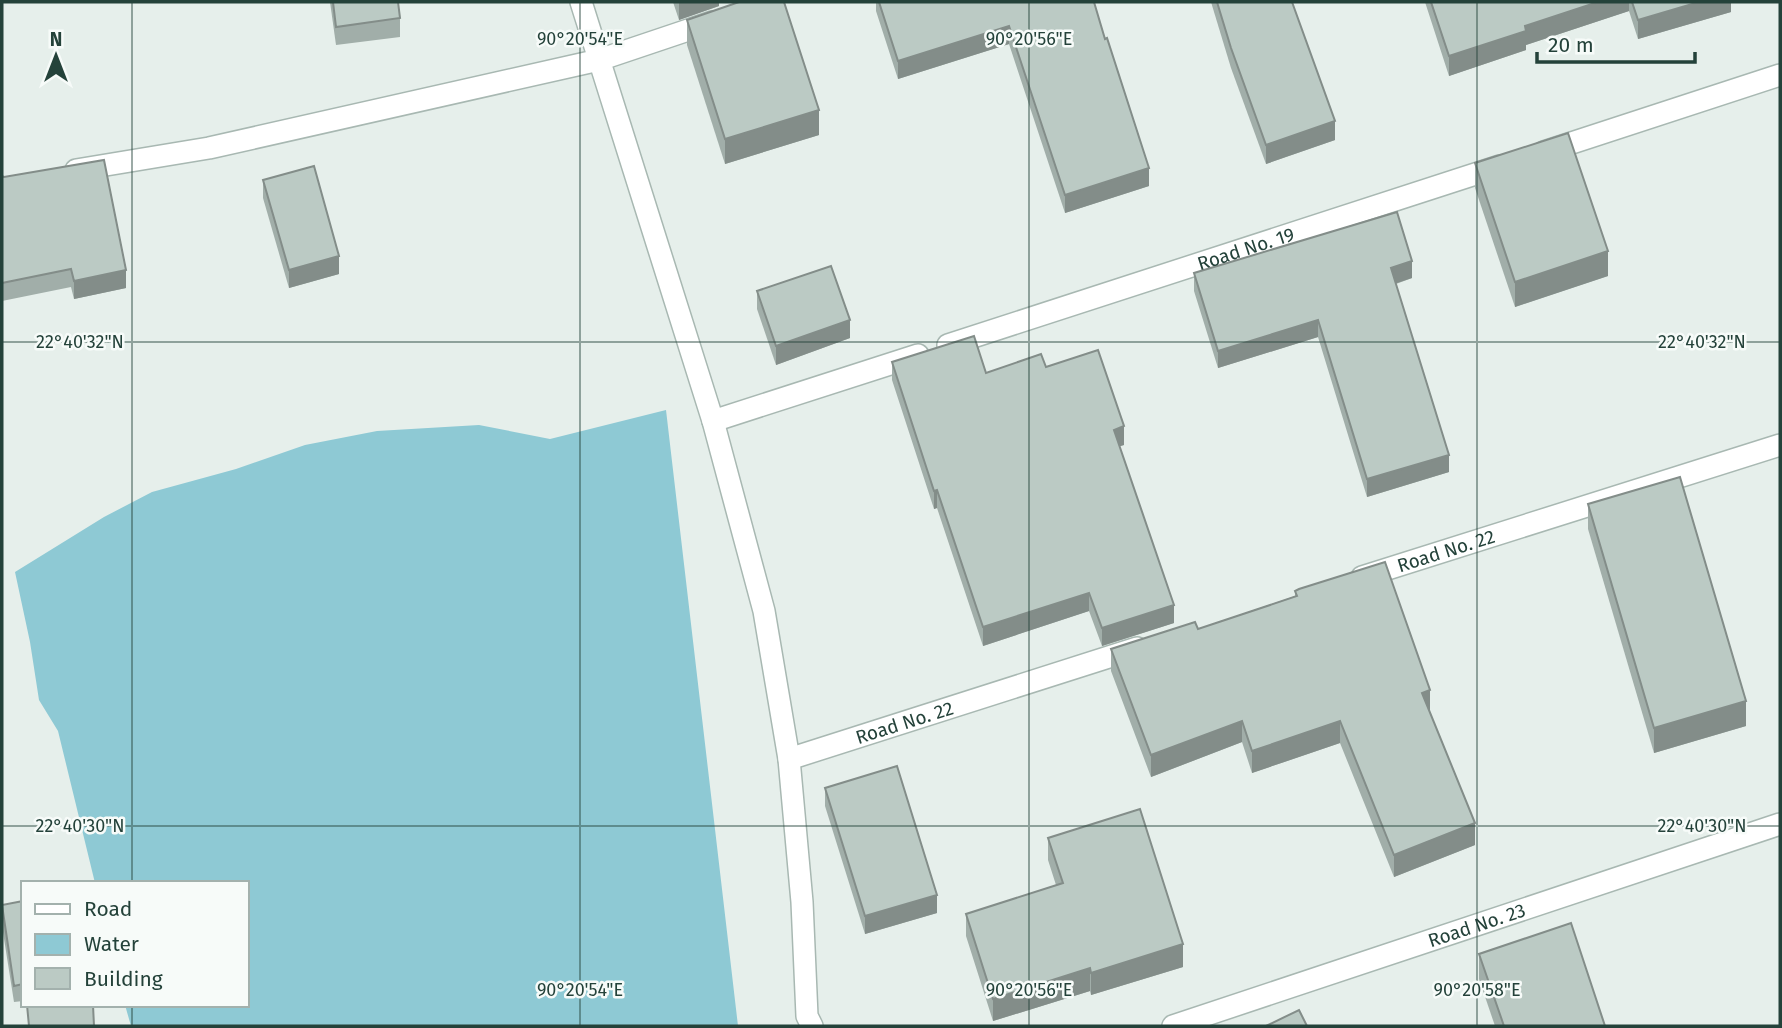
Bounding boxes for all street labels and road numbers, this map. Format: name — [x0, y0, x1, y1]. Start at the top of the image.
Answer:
street label: Road No. 19 — [1194, 222, 1297, 275]
street label: Road No. 22 — [1394, 525, 1498, 577]
street label: Road No. 22 — [853, 696, 956, 749]
street label: Road No. 23 — [1425, 899, 1528, 952]

